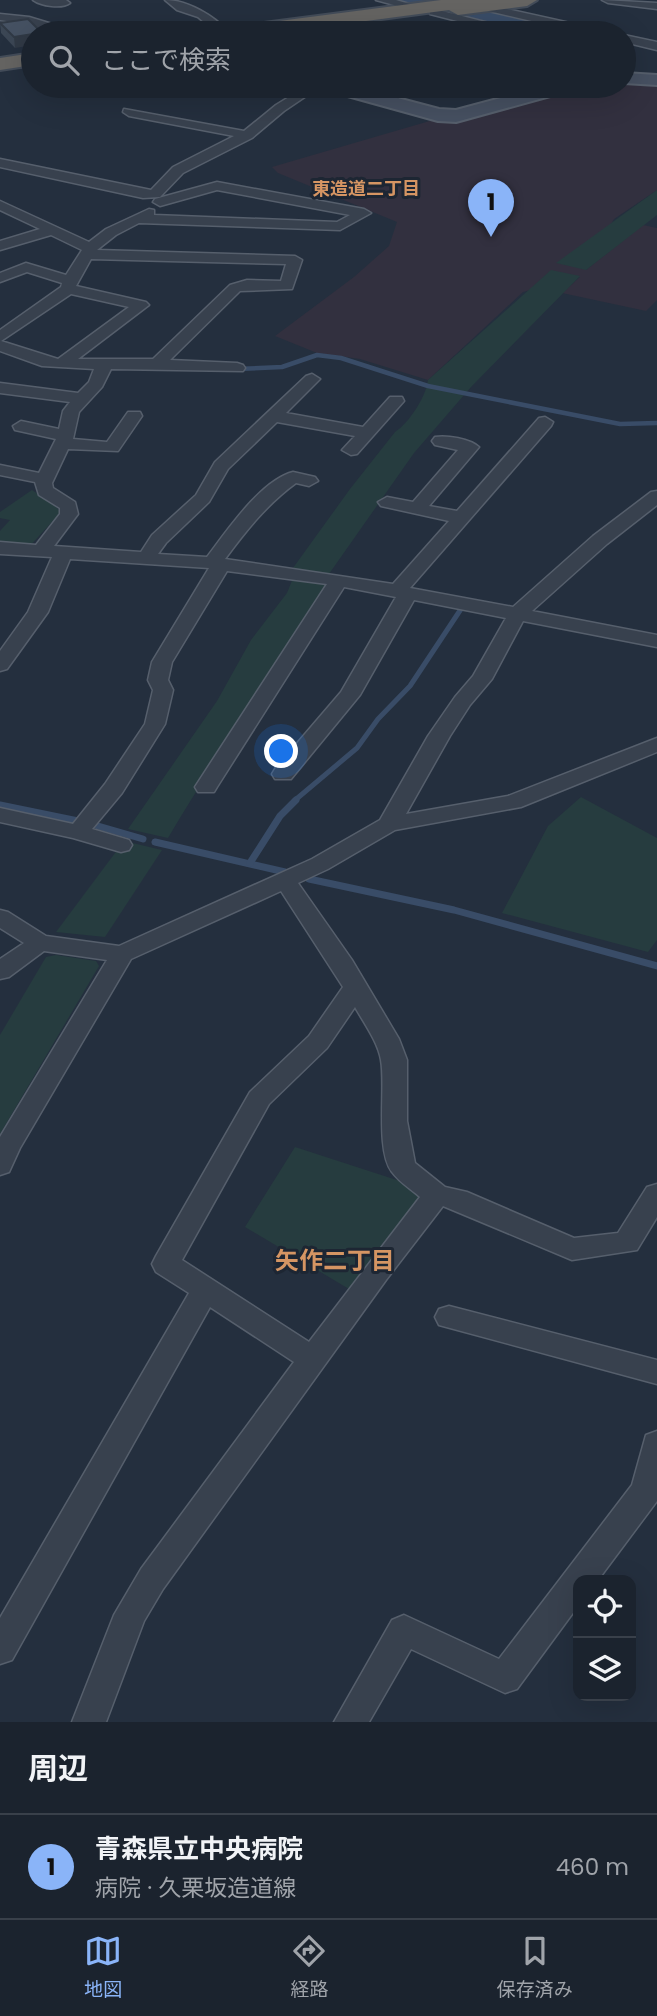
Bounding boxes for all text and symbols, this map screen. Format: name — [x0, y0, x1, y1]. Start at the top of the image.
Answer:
search box — [21, 21, 636, 98]
icon: search — [45, 41, 83, 79]
text: ここで検索 — [101, 42, 231, 78]
district label: 東造道二丁目 — [312, 176, 420, 201]
pin: 1 — [468, 179, 514, 237]
your location — [264, 734, 298, 768]
district label: 矢作二丁目 — [275, 1244, 395, 1277]
map controls — [573, 1575, 636, 1701]
button: locate — [573, 1575, 636, 1638]
button: layers — [573, 1638, 636, 1701]
text: 周辺 — [28, 1747, 88, 1790]
text: 青森県立中央病院 — [95, 1831, 303, 1867]
text: 1 — [47, 1851, 55, 1883]
text: 460 m — [556, 1851, 629, 1883]
text: 病院 · 久栗坂造道線 — [95, 1872, 296, 1904]
tab: 地図 — [84, 1932, 122, 2004]
tab: 経路 — [290, 1932, 329, 2004]
tab: 保存済み — [497, 1932, 573, 2004]

